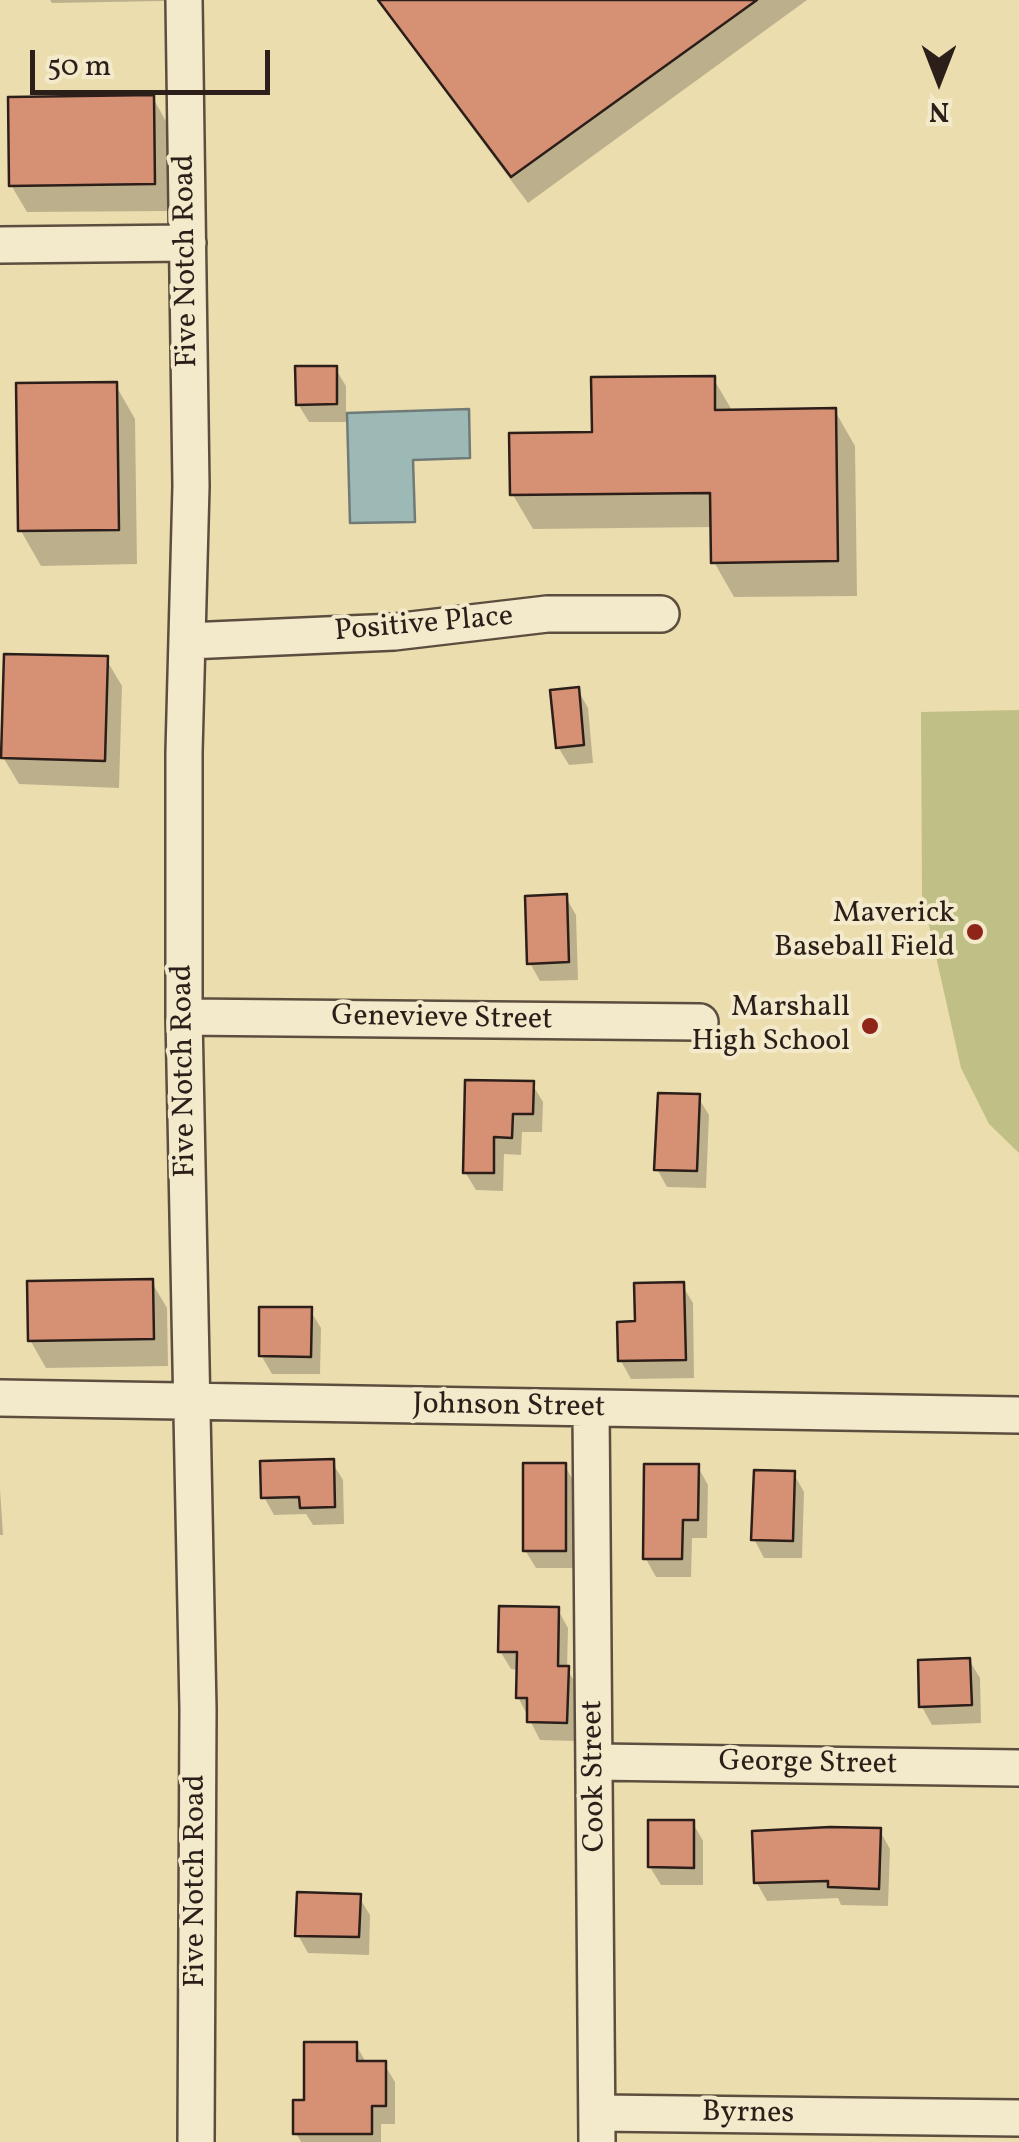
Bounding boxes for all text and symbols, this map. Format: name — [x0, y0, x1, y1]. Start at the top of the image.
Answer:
scale bar — [35, 30, 275, 92]
north arrow — [889, 30, 989, 130]
text: 50 m — [47, 46, 111, 88]
text: N — [929, 91, 949, 130]
street label: Five Notch Road — [168, 154, 208, 368]
street label: Positive Place — [333, 600, 515, 652]
place label: Maverick Baseball Field — [774, 897, 955, 968]
marker: Maverick Baseball Field — [964, 921, 986, 943]
street label: Five Notch Road — [166, 964, 206, 1178]
place label: Marshall High School — [691, 991, 850, 1062]
street label: Genevieve Street — [331, 1000, 553, 1040]
marker: Marshall High School — [859, 1015, 881, 1037]
street label: Johnson Street — [412, 1388, 606, 1428]
street label: Cook Street — [577, 1700, 615, 1852]
street label: George Street — [718, 1745, 898, 1785]
street label: Five Notch Road — [179, 1774, 215, 1988]
street label: Byrnes — [701, 2096, 795, 2134]

